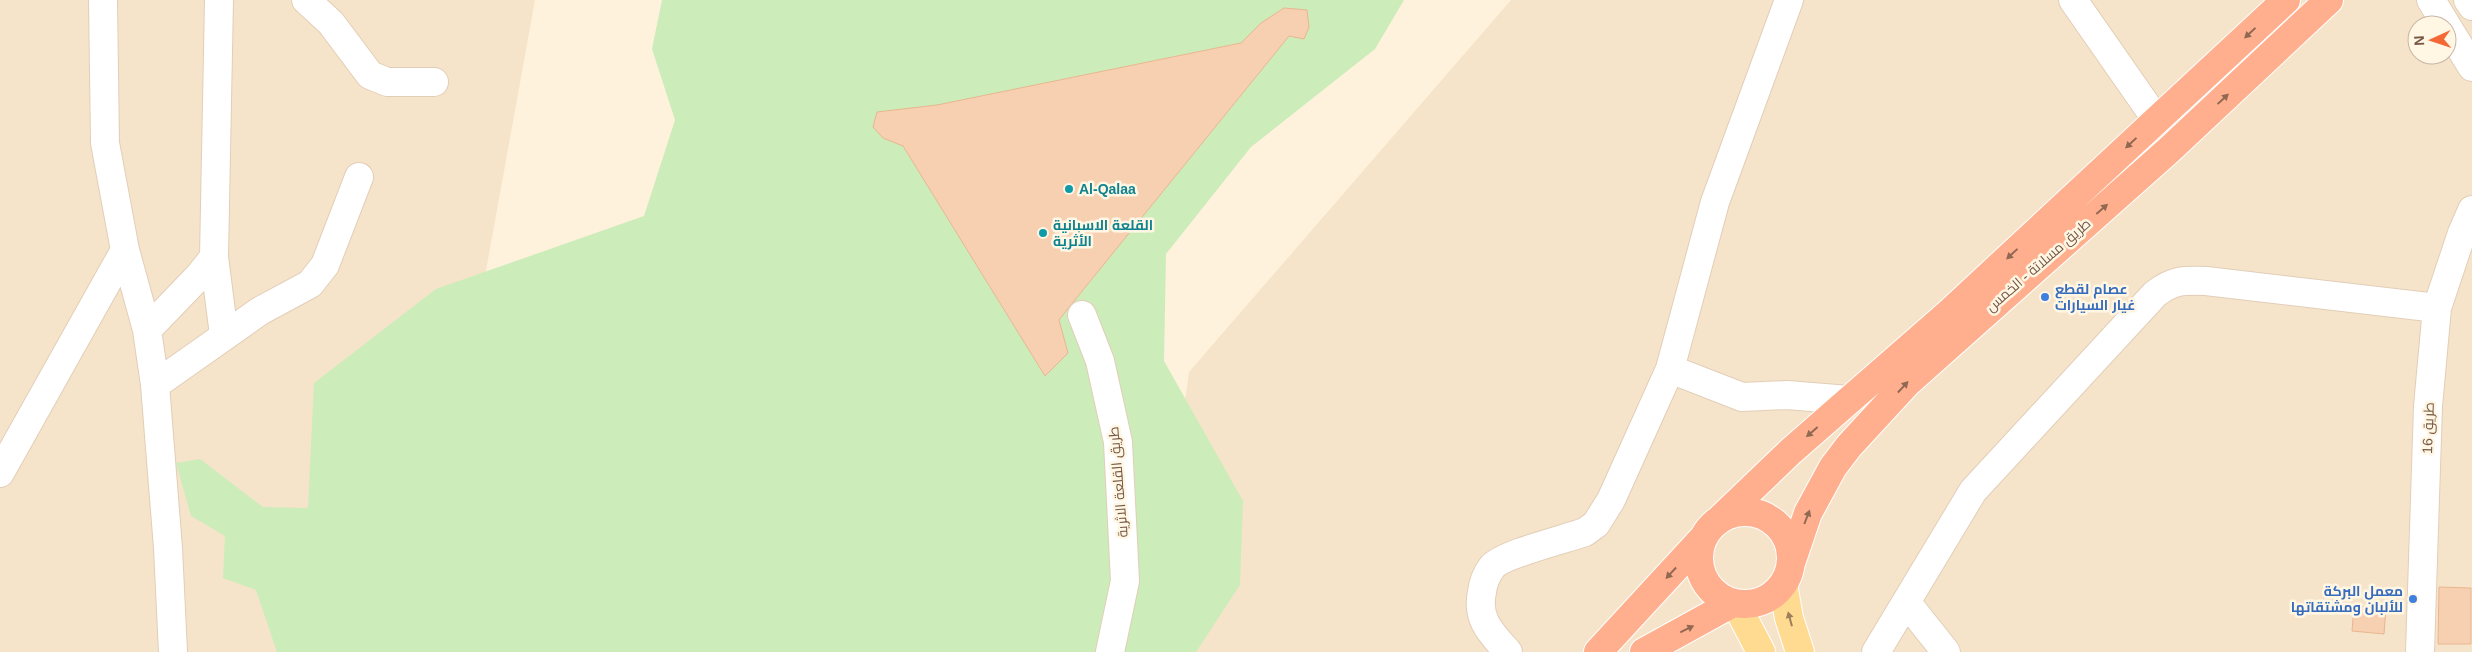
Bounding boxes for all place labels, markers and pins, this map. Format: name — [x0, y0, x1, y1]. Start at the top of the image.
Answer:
place label: Al-Qalaa — [1079, 181, 1136, 197]
marker: Al-Qalaa — [1063, 183, 1075, 195]
place label: القلعة الاسبانية الأثرية — [1053, 217, 1153, 250]
marker: القلعة الاسبانية الأثرية — [1037, 227, 1049, 239]
place label: عصام لقطع غيار السيارات — [2055, 281, 2135, 313]
marker: عصام لقطع غيار السيارات — [2039, 291, 2051, 303]
place label: معمل البركة للألبان ومشتقاتها — [2291, 583, 2403, 616]
marker: معمل البركة للألبان ومشتقاتها — [2407, 593, 2419, 605]

